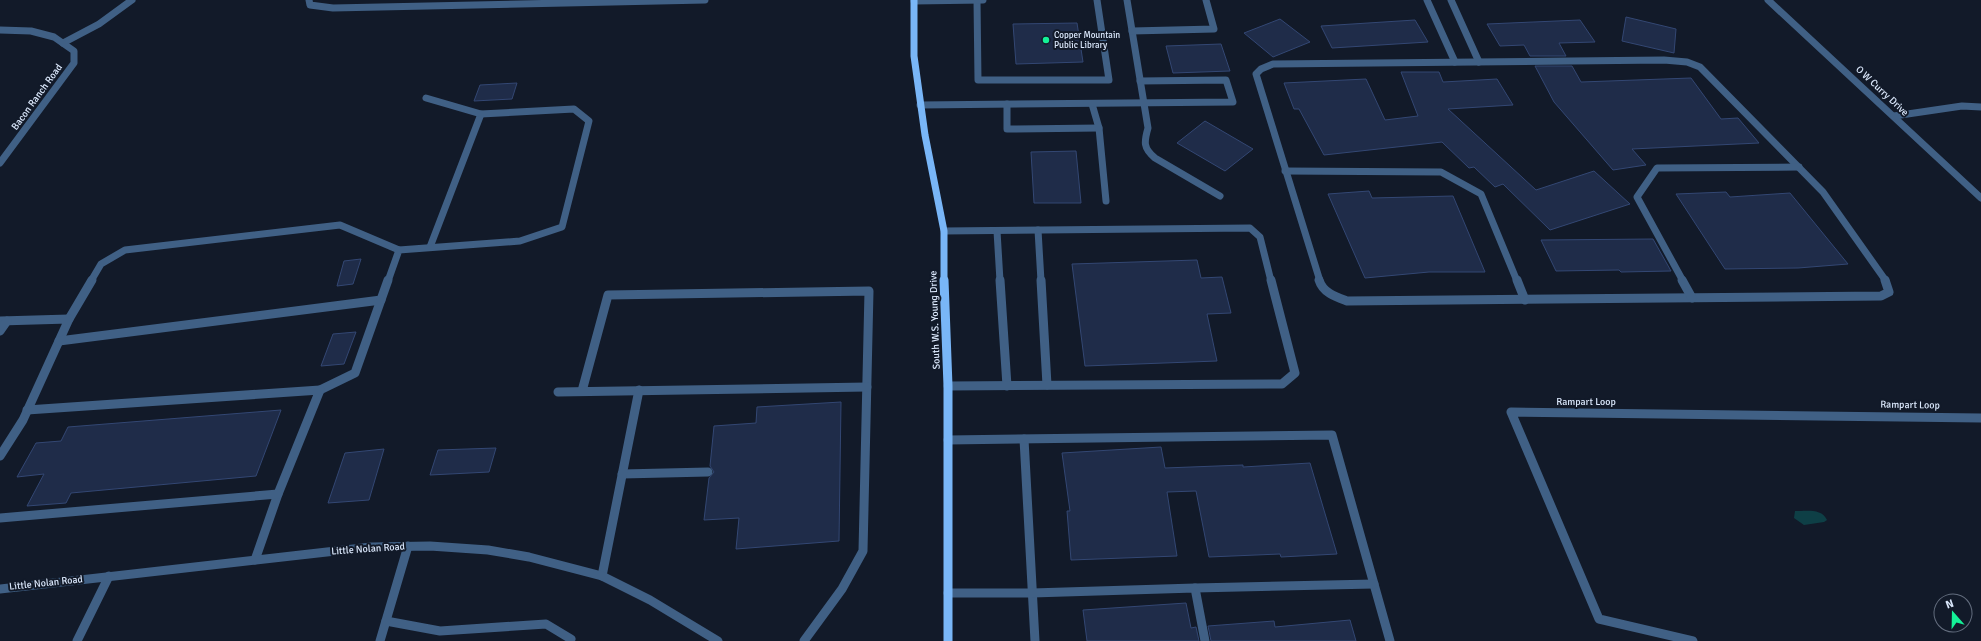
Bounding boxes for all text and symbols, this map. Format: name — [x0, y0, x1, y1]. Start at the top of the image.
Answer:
place label: Copper Mountain Public Library — [1054, 30, 1120, 51]
marker: Copper Mountain Public Library — [1041, 35, 1051, 45]
street label: Bacon Ranch Road — [9, 62, 65, 132]
street label: O W Curry Drive — [1853, 63, 1911, 119]
street label: South W.S. Young Drive — [927, 270, 943, 370]
street label: Rampart Loop — [1556, 396, 1616, 408]
street label: Rampart Loop — [1880, 398, 1940, 412]
street label: Little Nolan Road — [331, 540, 405, 558]
street label: Little Nolan Road — [9, 573, 83, 593]
north arrow — [1933, 593, 1973, 633]
text: N — [1944, 597, 1956, 611]

